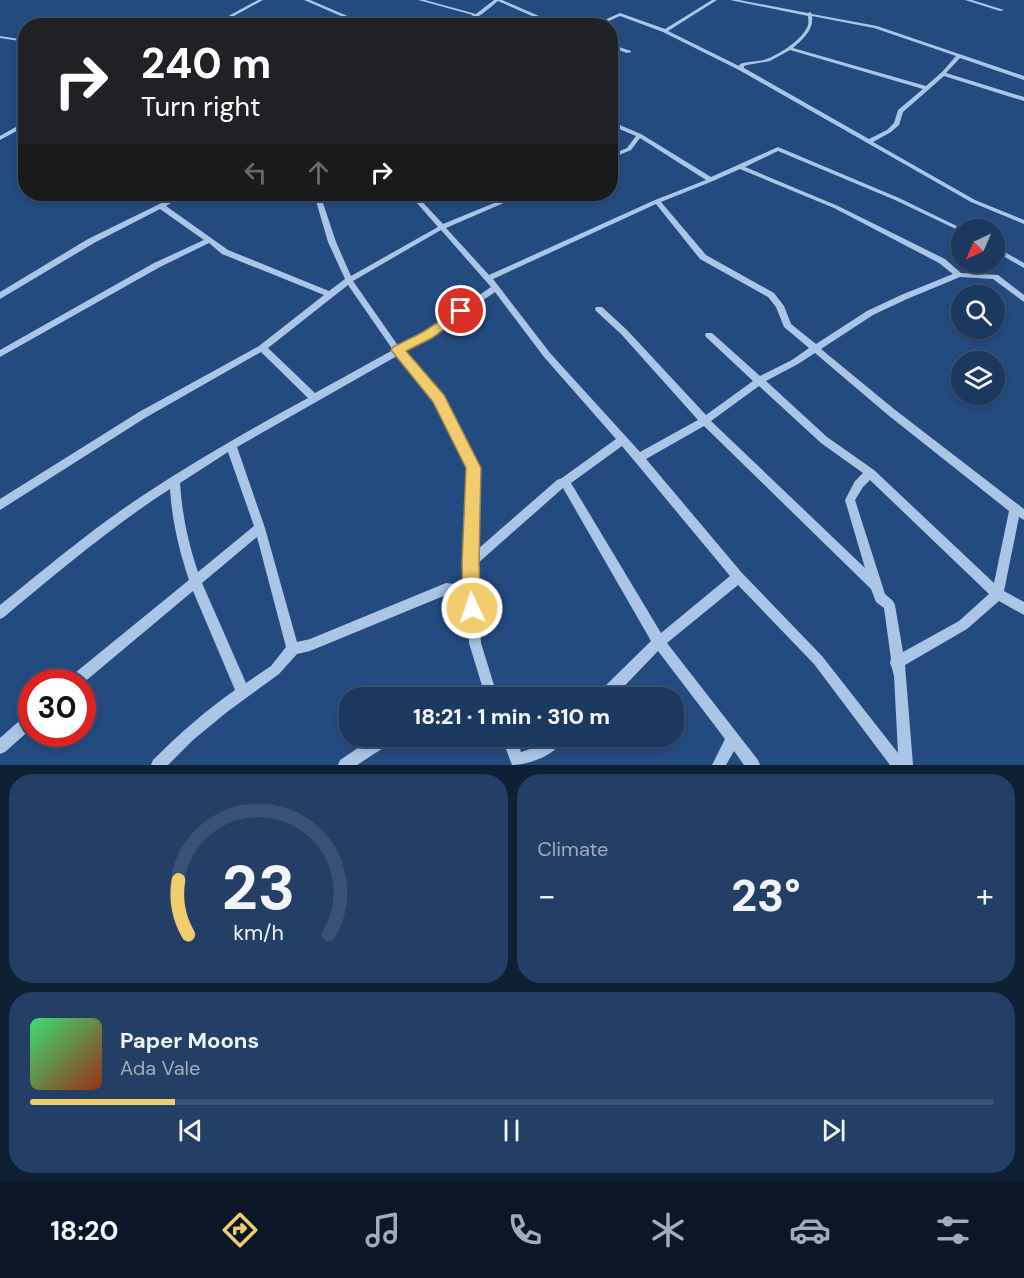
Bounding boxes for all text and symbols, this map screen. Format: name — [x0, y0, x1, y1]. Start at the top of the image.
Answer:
text: 240 m — [141, 36, 271, 91]
icon: right — [42, 42, 120, 120]
text: Turn right — [141, 89, 261, 124]
icon: left — [239, 156, 272, 189]
icon: ahead — [302, 156, 335, 189]
icon: right — [365, 156, 398, 189]
north arrow — [951, 219, 1005, 273]
map controls — [951, 219, 1005, 405]
pin — [435, 285, 486, 336]
button: search — [951, 285, 1005, 339]
icon: arrive — [444, 294, 477, 327]
button: layers — [951, 351, 1005, 405]
position arrow — [440, 576, 504, 640]
speed limit sign: 30 — [18, 669, 96, 747]
text: 18:21 · 1 min · 310 m — [413, 702, 610, 731]
text: Climate — [538, 836, 608, 862]
text: 23 — [221, 847, 295, 928]
text: 23° — [731, 866, 801, 925]
text: − — [538, 874, 556, 917]
text: + — [976, 874, 994, 917]
text: km/h — [233, 920, 284, 948]
text: Paper Moons — [120, 1026, 259, 1055]
text: Ada Vale — [120, 1055, 200, 1081]
icon: previous — [174, 1114, 207, 1147]
icon: pause — [495, 1114, 528, 1147]
icon: next — [817, 1114, 850, 1147]
icon: directions — [219, 1209, 261, 1251]
icon: music — [362, 1209, 404, 1251]
icon: phone — [504, 1209, 546, 1251]
icon: climate — [647, 1209, 689, 1251]
icon: car — [789, 1209, 831, 1251]
icon: filters — [932, 1209, 974, 1251]
text: 18:20 — [50, 1213, 119, 1248]

